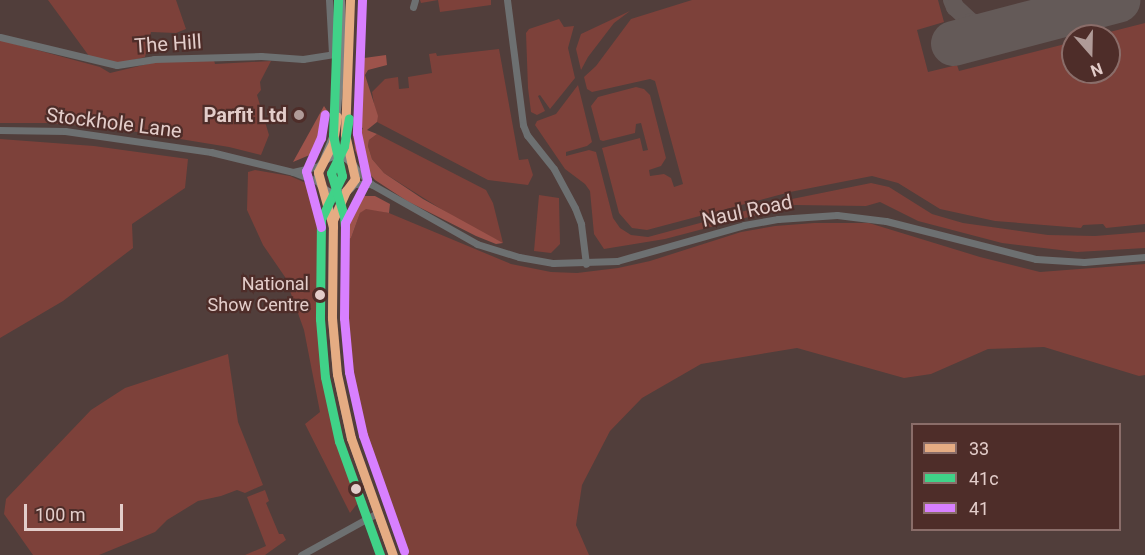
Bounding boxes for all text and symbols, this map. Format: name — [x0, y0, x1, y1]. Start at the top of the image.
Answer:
north arrow — [1061, 24, 1121, 84]
street label: The Hill — [134, 30, 202, 58]
text: N — [1088, 59, 1105, 80]
street label: Stockhole Lane — [45, 103, 183, 143]
place label: Parfit Ltd — [203, 103, 287, 127]
marker: Parfit Ltd — [292, 108, 306, 122]
street label: Naul Road — [700, 190, 794, 232]
place label: National Show Centre — [208, 274, 309, 316]
marker: National Show Centre — [314, 289, 326, 301]
legend — [911, 423, 1121, 531]
text: 33 — [969, 438, 989, 459]
text: 41c — [969, 468, 999, 489]
unlabelled marker — [350, 483, 362, 495]
scale bar — [27, 492, 126, 530]
text: 41 — [969, 498, 989, 519]
text: 100 m — [35, 504, 86, 525]

